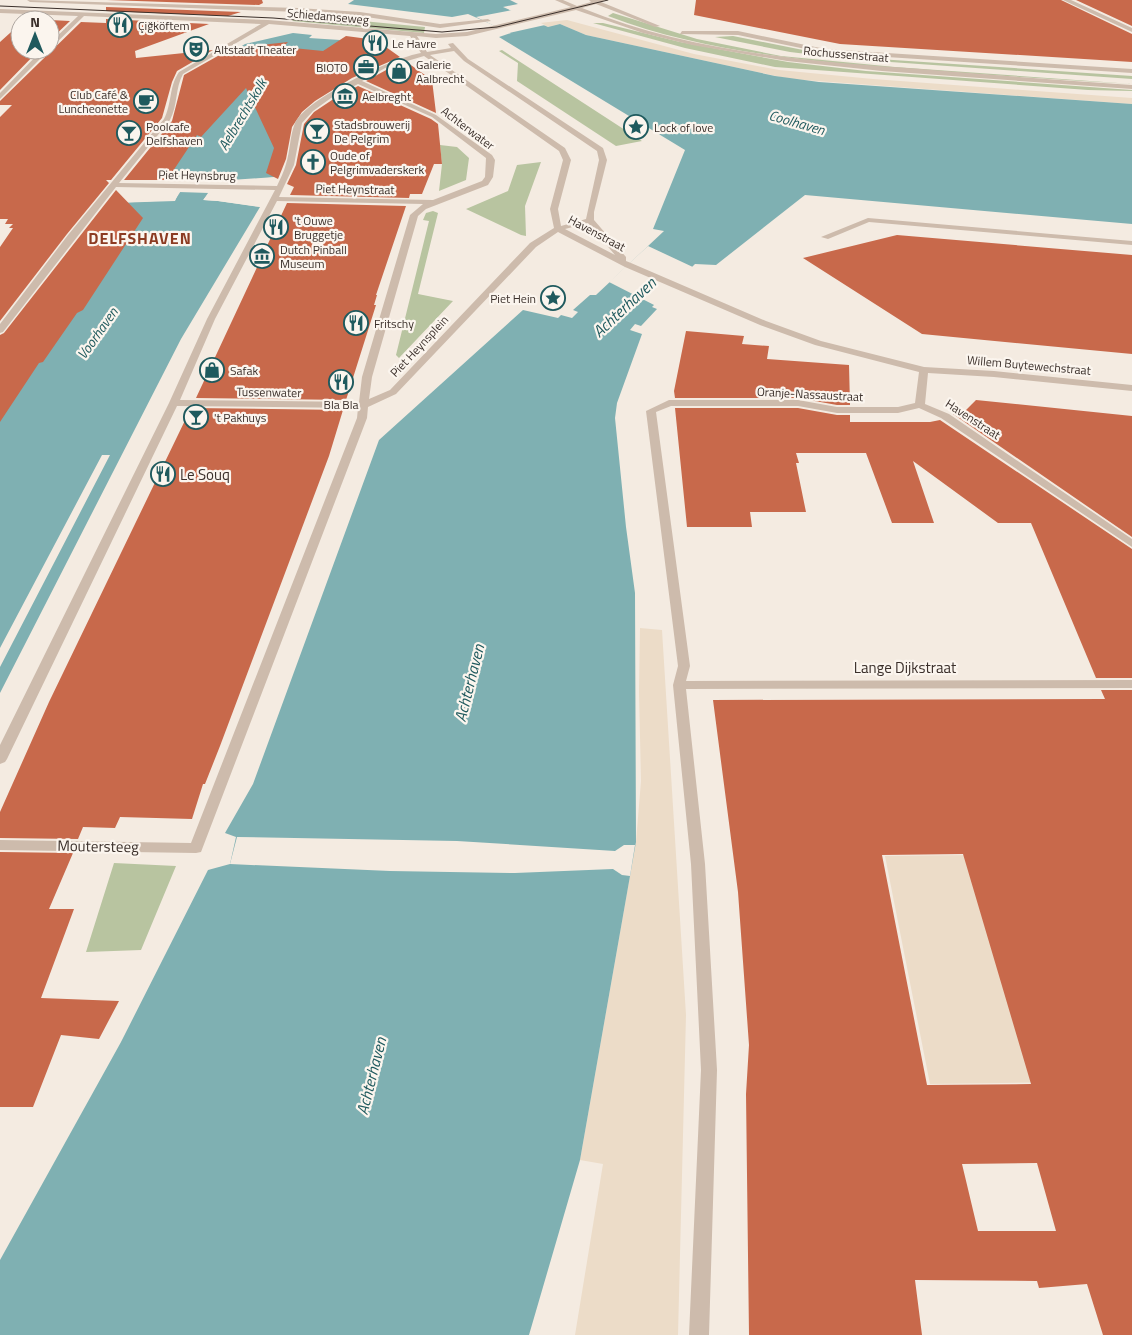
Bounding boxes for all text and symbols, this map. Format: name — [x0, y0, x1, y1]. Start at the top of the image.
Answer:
street label: Schiedamseweg — [286, 3, 370, 29]
north arrow — [10, 10, 60, 60]
text: N — [30, 11, 40, 32]
restaurant icon: Çiğköftem — [107, 12, 133, 38]
place label: Çiğköftem — [138, 16, 190, 35]
restaurant icon: Le Havre — [362, 30, 388, 56]
place label: Le Havre — [392, 34, 436, 53]
theatre icon: Altstadt Theater — [183, 36, 209, 62]
place label: Altstadt Theater — [214, 40, 296, 59]
street label: Rochussenstraat — [803, 41, 890, 67]
office icon: BIOTO — [353, 54, 379, 80]
place label: Galerie Aalbrecht — [416, 55, 465, 88]
place label: BIOTO — [316, 58, 348, 77]
shop icon: Galerie Aalbrecht — [386, 58, 412, 84]
water label: Aelbrechtskolk — [212, 73, 273, 154]
museum icon: Aelbreght — [332, 83, 358, 109]
place label: Club Café & Luncheonette — [58, 85, 129, 118]
place label: Aelbreght — [362, 87, 412, 106]
cafe icon: Club Café & Luncheonette — [133, 88, 159, 114]
street label: Achterwater — [437, 102, 499, 154]
water label: Coolhaven — [767, 104, 828, 140]
place icon: Lock of love — [623, 114, 649, 140]
place label: Stadsbrouwerij De Pelgrim — [334, 115, 410, 148]
place label: Poolcafe Delfshaven — [146, 117, 203, 150]
bar icon: Stadsbrouwerij De Pelgrim — [304, 118, 330, 144]
place label: Lock of love — [654, 118, 713, 137]
bar icon: Poolcafe Delfshaven — [116, 120, 142, 146]
place label: Oude of Pelgrimvaderskerk — [330, 146, 424, 179]
church icon: Oude of Pelgrimvaderskerk — [300, 149, 326, 175]
street label: Piet Heynsbrug — [158, 165, 236, 185]
street label: Piet Heynstraat — [315, 179, 395, 199]
street label: Havenstraat — [565, 210, 630, 256]
place label: 't Ouwe Bruggetje — [294, 211, 343, 244]
restaurant icon: 't Ouwe Bruggetje — [263, 214, 289, 240]
district label: DELFSHAVEN — [88, 226, 192, 250]
place label: Dutch Pinball Museum — [280, 240, 347, 273]
museum icon: Dutch Pinball Museum — [249, 243, 275, 269]
water label: Achterhaven — [587, 271, 662, 343]
place icon: Piet Hein — [540, 285, 566, 311]
place label: Piet Hein — [490, 289, 536, 308]
water label: Voorhaven — [71, 302, 123, 363]
restaurant icon: Fritschy — [343, 310, 369, 336]
street label: Piet Heynsplein — [385, 311, 453, 381]
place label: Fritschy — [374, 314, 414, 333]
street label: Willem Buytewechstraat — [966, 350, 1093, 380]
shop icon: Safak — [199, 357, 225, 383]
place label: Safak — [230, 361, 259, 380]
restaurant icon: Bla Bla — [328, 369, 354, 395]
street label: Tussenwater — [236, 382, 302, 402]
street label: Oranje-Nassaustraat — [756, 382, 864, 406]
street label: Havenstraat — [942, 394, 1005, 444]
place label: Bla Bla — [324, 395, 359, 414]
bar icon: 't Pakhuys — [183, 404, 209, 430]
place label: 't Pakhuys — [214, 408, 267, 427]
restaurant icon: Le Souq — [150, 461, 176, 487]
place label: Le Souq — [180, 463, 230, 486]
water label: Achterhaven — [448, 641, 490, 724]
street label: Lange Dijkstraat — [854, 656, 957, 679]
street label: Moutersteeg — [57, 834, 139, 858]
water label: Achterhaven — [350, 1034, 392, 1117]

